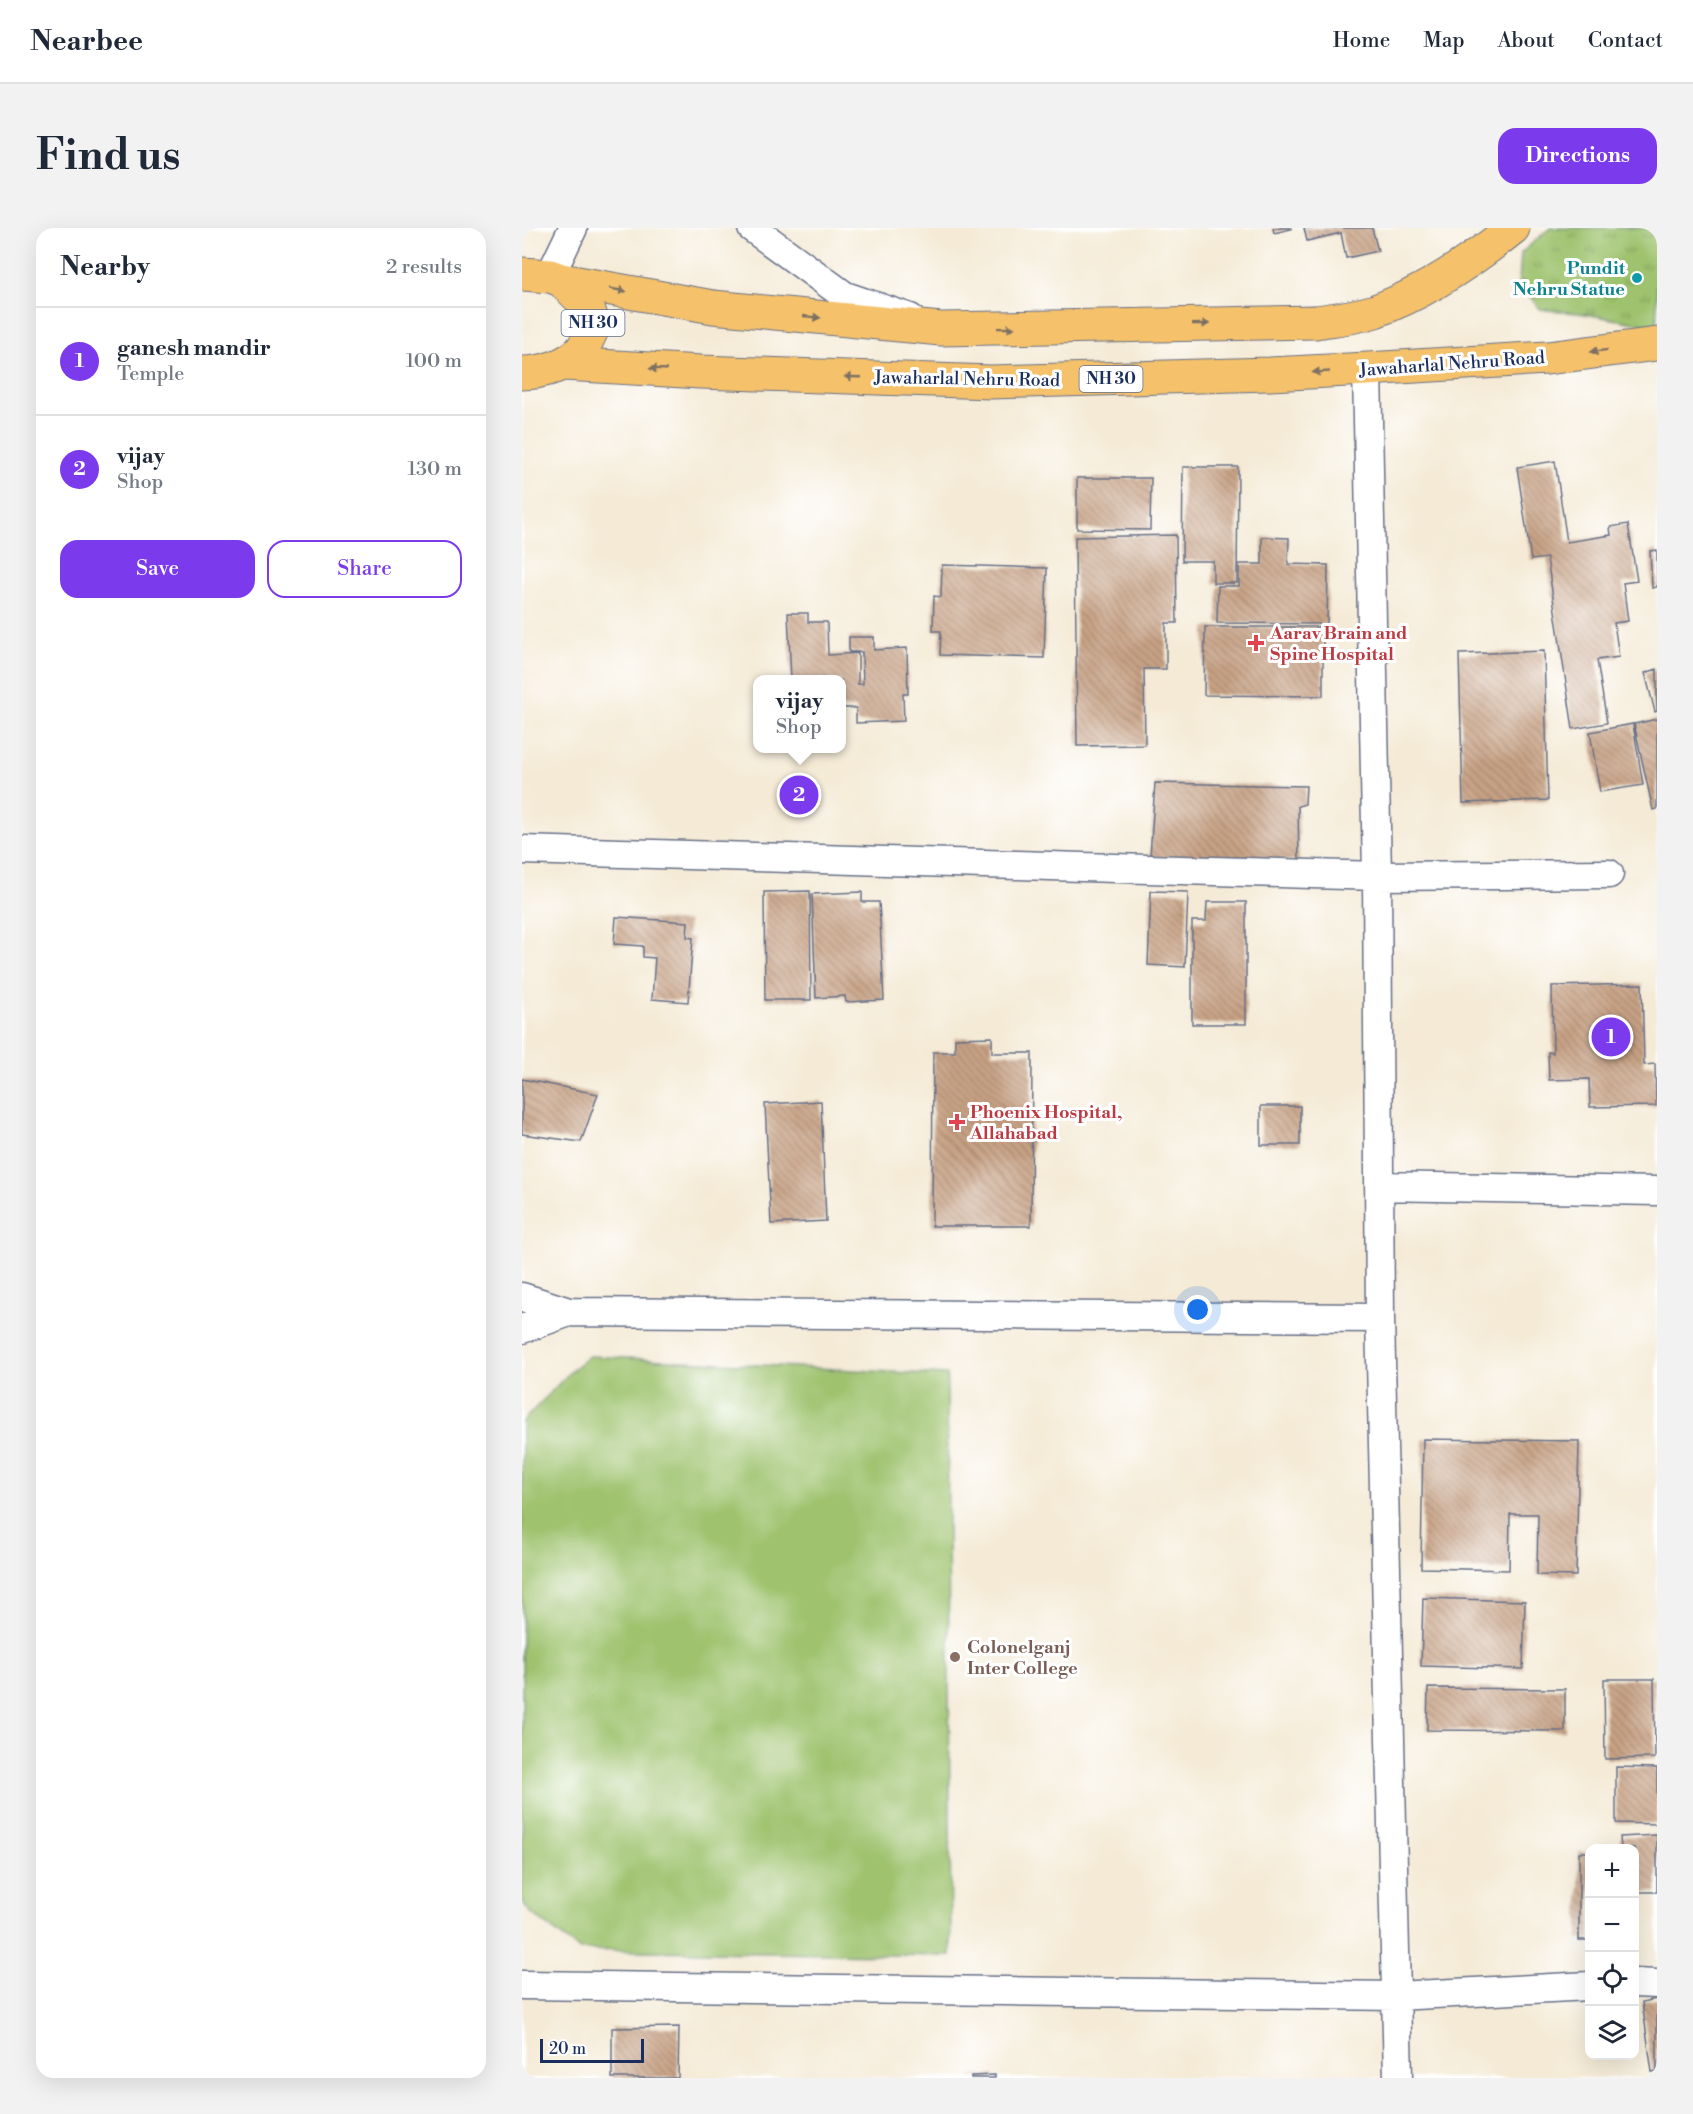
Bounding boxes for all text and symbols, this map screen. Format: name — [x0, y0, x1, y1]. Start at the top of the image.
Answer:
text: Nearbee — [30, 24, 143, 59]
text: Home — [1333, 28, 1390, 54]
text: Map — [1423, 28, 1465, 54]
text: About — [1498, 28, 1555, 54]
text: Contact — [1588, 28, 1663, 54]
button: Directions — [1498, 128, 1657, 184]
text: Find us — [36, 130, 180, 183]
text: Nearby — [60, 251, 150, 283]
text: 2 results — [386, 255, 462, 280]
place label: Pundit Nehru Statue — [1513, 257, 1626, 301]
marker: Pundit Nehru Statue — [1630, 271, 1644, 285]
one-way arrow — [609, 286, 628, 295]
road number: NH 30 — [562, 310, 625, 336]
one-way arrow — [802, 312, 821, 322]
one-way arrow — [1191, 319, 1210, 329]
one-way arrow — [996, 323, 1015, 333]
text: ganesh mandir — [117, 335, 271, 362]
street label: Jawaharlal Nehru Road — [1357, 346, 1546, 382]
one-way arrow — [1589, 347, 1608, 356]
text: 1 — [75, 349, 84, 374]
text: 100 m — [406, 349, 462, 374]
text: Temple — [117, 362, 184, 387]
one-way arrow — [649, 365, 668, 374]
street label: Jawaharlal Nehru Road — [873, 366, 1061, 392]
road number: NH 30 — [1080, 366, 1142, 392]
one-way arrow — [1311, 367, 1330, 376]
one-way arrow — [844, 373, 863, 382]
text: vijay — [117, 443, 165, 470]
text: 2 — [73, 457, 86, 482]
text: 130 m — [407, 457, 462, 482]
text: Shop — [117, 470, 163, 495]
button: Save — [60, 540, 255, 598]
button: Share — [267, 540, 462, 598]
place label: Aarav Brain and Spine Hospital — [1269, 622, 1407, 666]
marker: Aarav Brain and Spine Hospital — [1247, 634, 1265, 652]
popup — [753, 675, 846, 753]
text: vijay — [776, 688, 823, 715]
text: Shop — [776, 715, 822, 740]
pin: 2 — [780, 772, 818, 818]
pin: 1 — [1592, 1014, 1630, 1060]
place label: Phoenix Hospital, Allahabad — [969, 1101, 1123, 1145]
marker: Phoenix Hospital, Allahabad — [948, 1113, 966, 1131]
your location — [1183, 1295, 1212, 1324]
place label: Colonelganj Inter College — [967, 1636, 1078, 1680]
marker: Colonelganj Inter College — [948, 1650, 962, 1664]
map controls — [1585, 1844, 1639, 2060]
button: + — [1585, 1844, 1639, 1898]
button: − — [1585, 1898, 1639, 1952]
button: locate — [1585, 1952, 1639, 2006]
button: layers — [1585, 2006, 1639, 2060]
scale bar — [540, 2036, 644, 2064]
text: 20 m — [549, 2039, 586, 2059]

